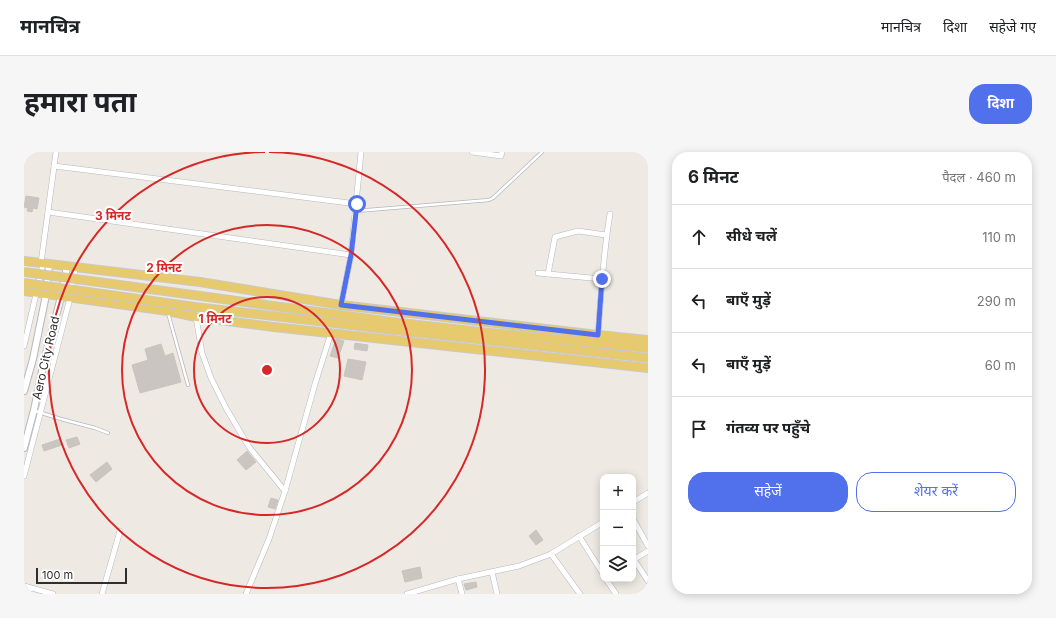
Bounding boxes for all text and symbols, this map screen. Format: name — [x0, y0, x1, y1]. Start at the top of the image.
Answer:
text: मानचित्र — [20, 15, 80, 38]
text: मानचित्र — [881, 18, 921, 35]
text: दिशा — [943, 18, 967, 35]
text: सहेजे गए — [989, 18, 1036, 35]
button: दिशा — [969, 84, 1032, 124]
text: हमारा पता — [24, 85, 136, 119]
text: 6 मिनट — [688, 167, 739, 187]
text: पैदल · 460 m — [942, 169, 1016, 185]
route start — [348, 195, 366, 213]
text: 3 मिनट — [95, 208, 131, 223]
icon: ahead — [688, 226, 710, 248]
text: सीधे चलें — [726, 226, 777, 245]
text: 110 m — [982, 229, 1016, 245]
text: 2 मिनट — [146, 260, 182, 275]
route end — [593, 270, 611, 288]
icon: left — [688, 290, 710, 312]
text: बाएँ मुड़ें — [726, 290, 771, 309]
text: 290 m — [977, 293, 1016, 309]
text: 1 मिनट — [198, 311, 232, 326]
street label: Aero City Road — [29, 315, 62, 401]
icon: left — [688, 354, 710, 376]
text: बाएँ मुड़ें — [726, 354, 771, 373]
text: 60 m — [985, 357, 1016, 373]
centre of rings — [260, 363, 274, 377]
icon: arrive — [688, 418, 710, 440]
text: गंतव्य पर पहुँचे — [726, 418, 810, 437]
button: सहेजें — [688, 472, 848, 512]
button: शेयर करें — [856, 472, 1016, 512]
map controls — [600, 474, 636, 582]
button: + — [600, 474, 636, 510]
button: − — [600, 510, 636, 546]
button: layers — [600, 546, 636, 582]
scale bar — [36, 566, 127, 585]
text: 100 m — [42, 568, 73, 582]

